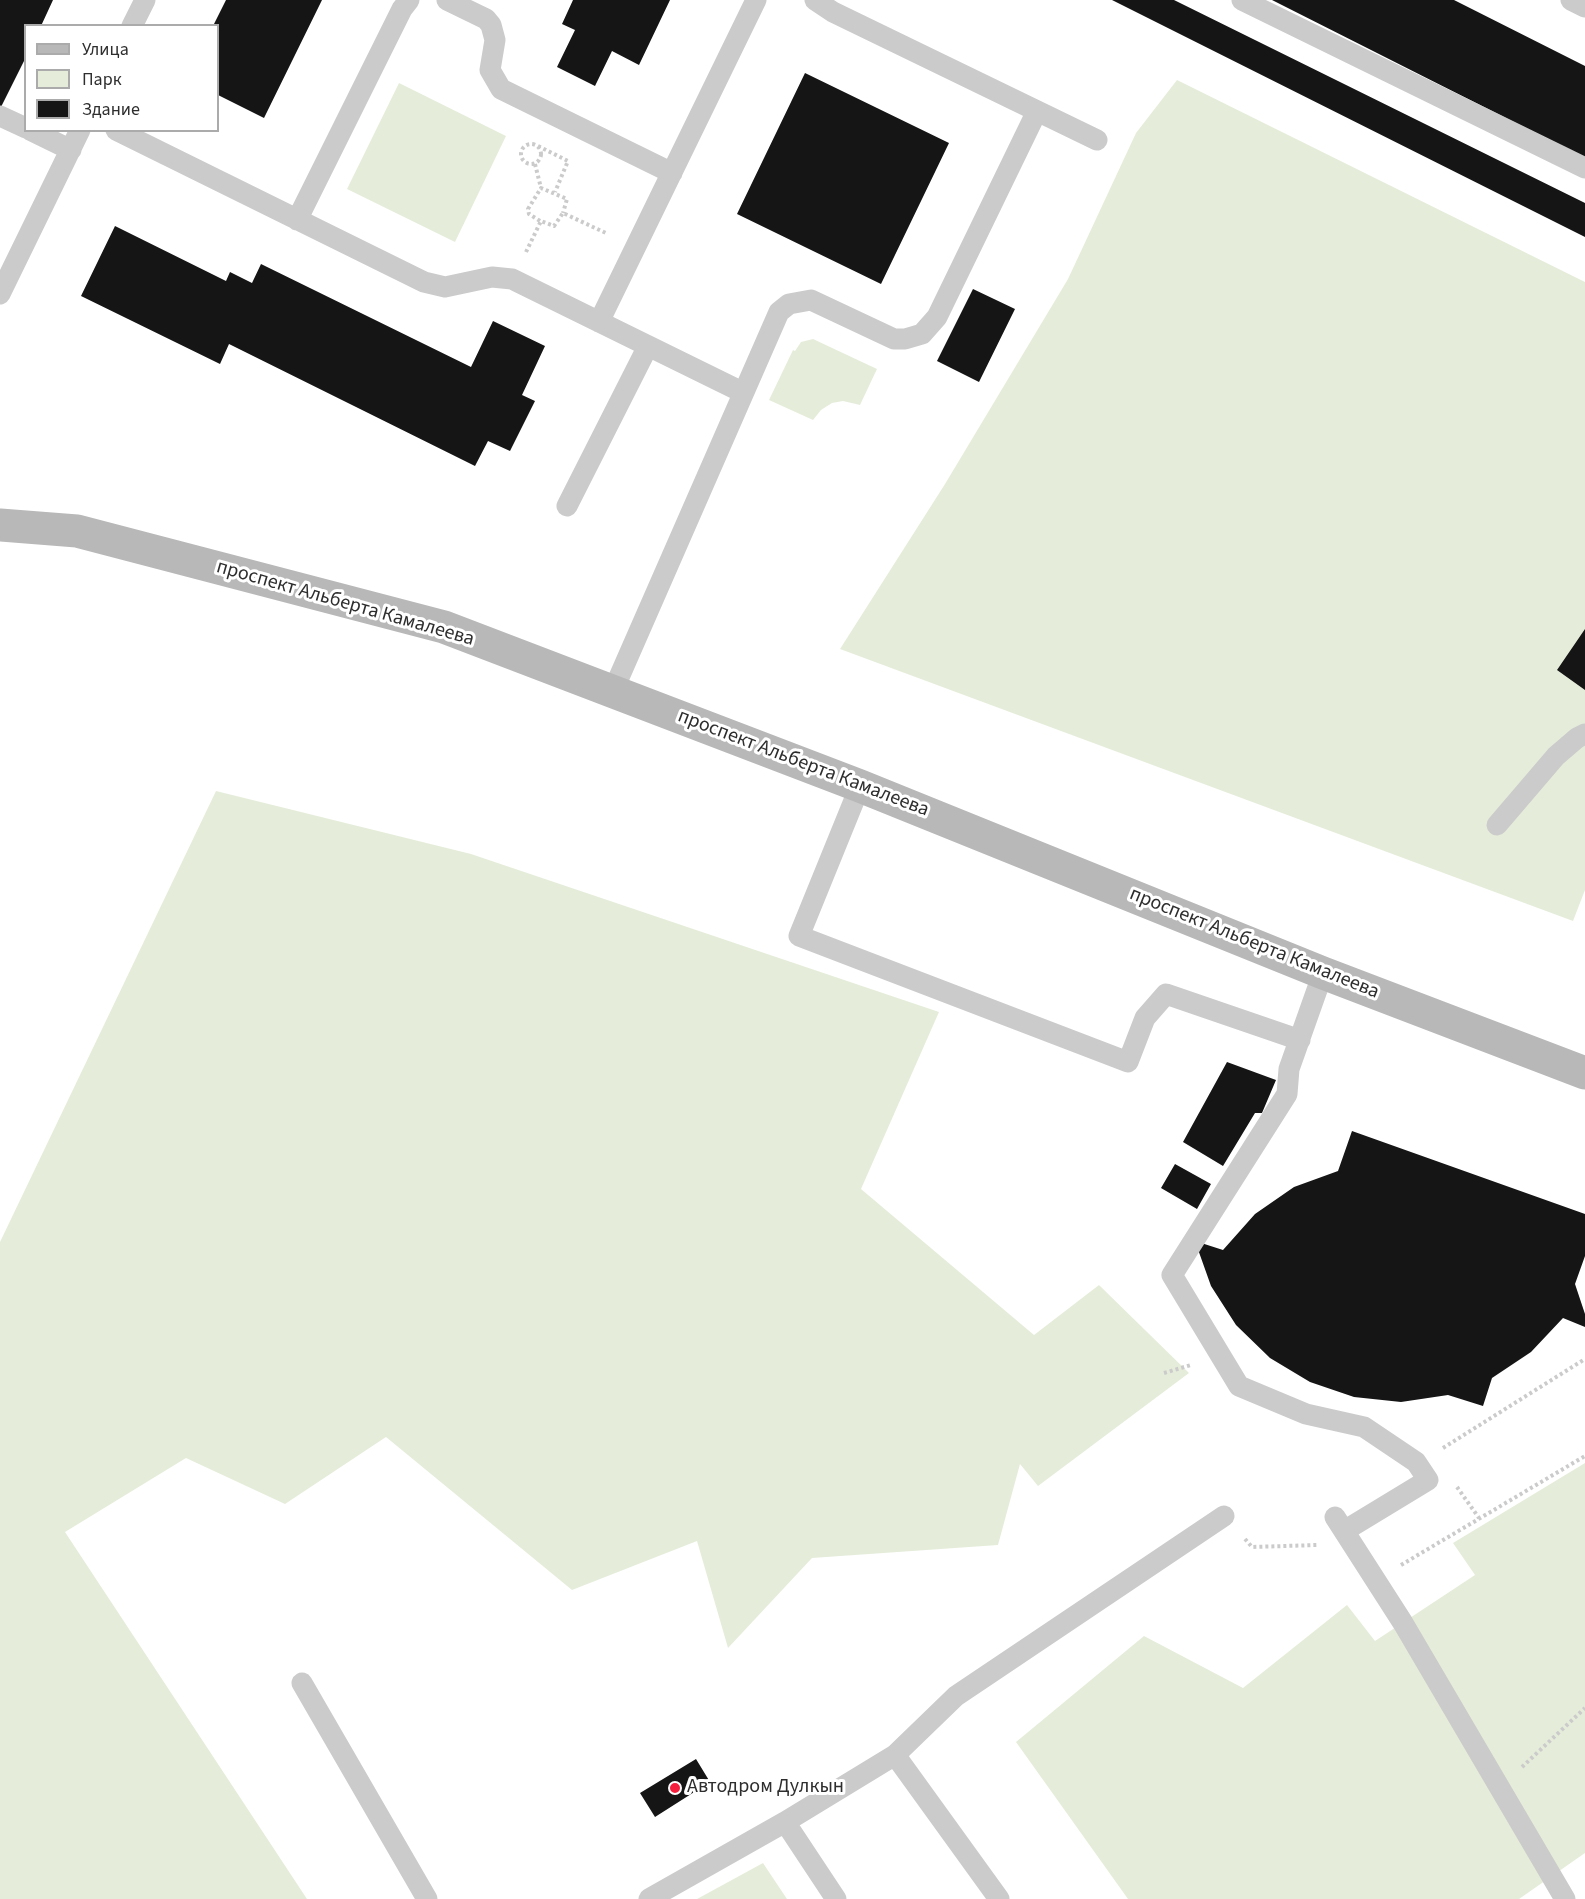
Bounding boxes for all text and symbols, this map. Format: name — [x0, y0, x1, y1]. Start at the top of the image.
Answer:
legend — [24, 24, 219, 132]
text: Улица — [82, 37, 129, 62]
text: Парк — [82, 67, 122, 92]
text: Здание — [82, 97, 140, 122]
street label: проспект Альберта Камалеева — [213, 556, 477, 652]
street label: проспект Альберта Камалеева — [674, 705, 932, 823]
street label: проспект Альберта Камалеева — [1126, 883, 1382, 1005]
place label: Автодром Дулкын — [687, 1776, 844, 1800]
marker: Автодром Дулкын — [668, 1781, 682, 1795]

